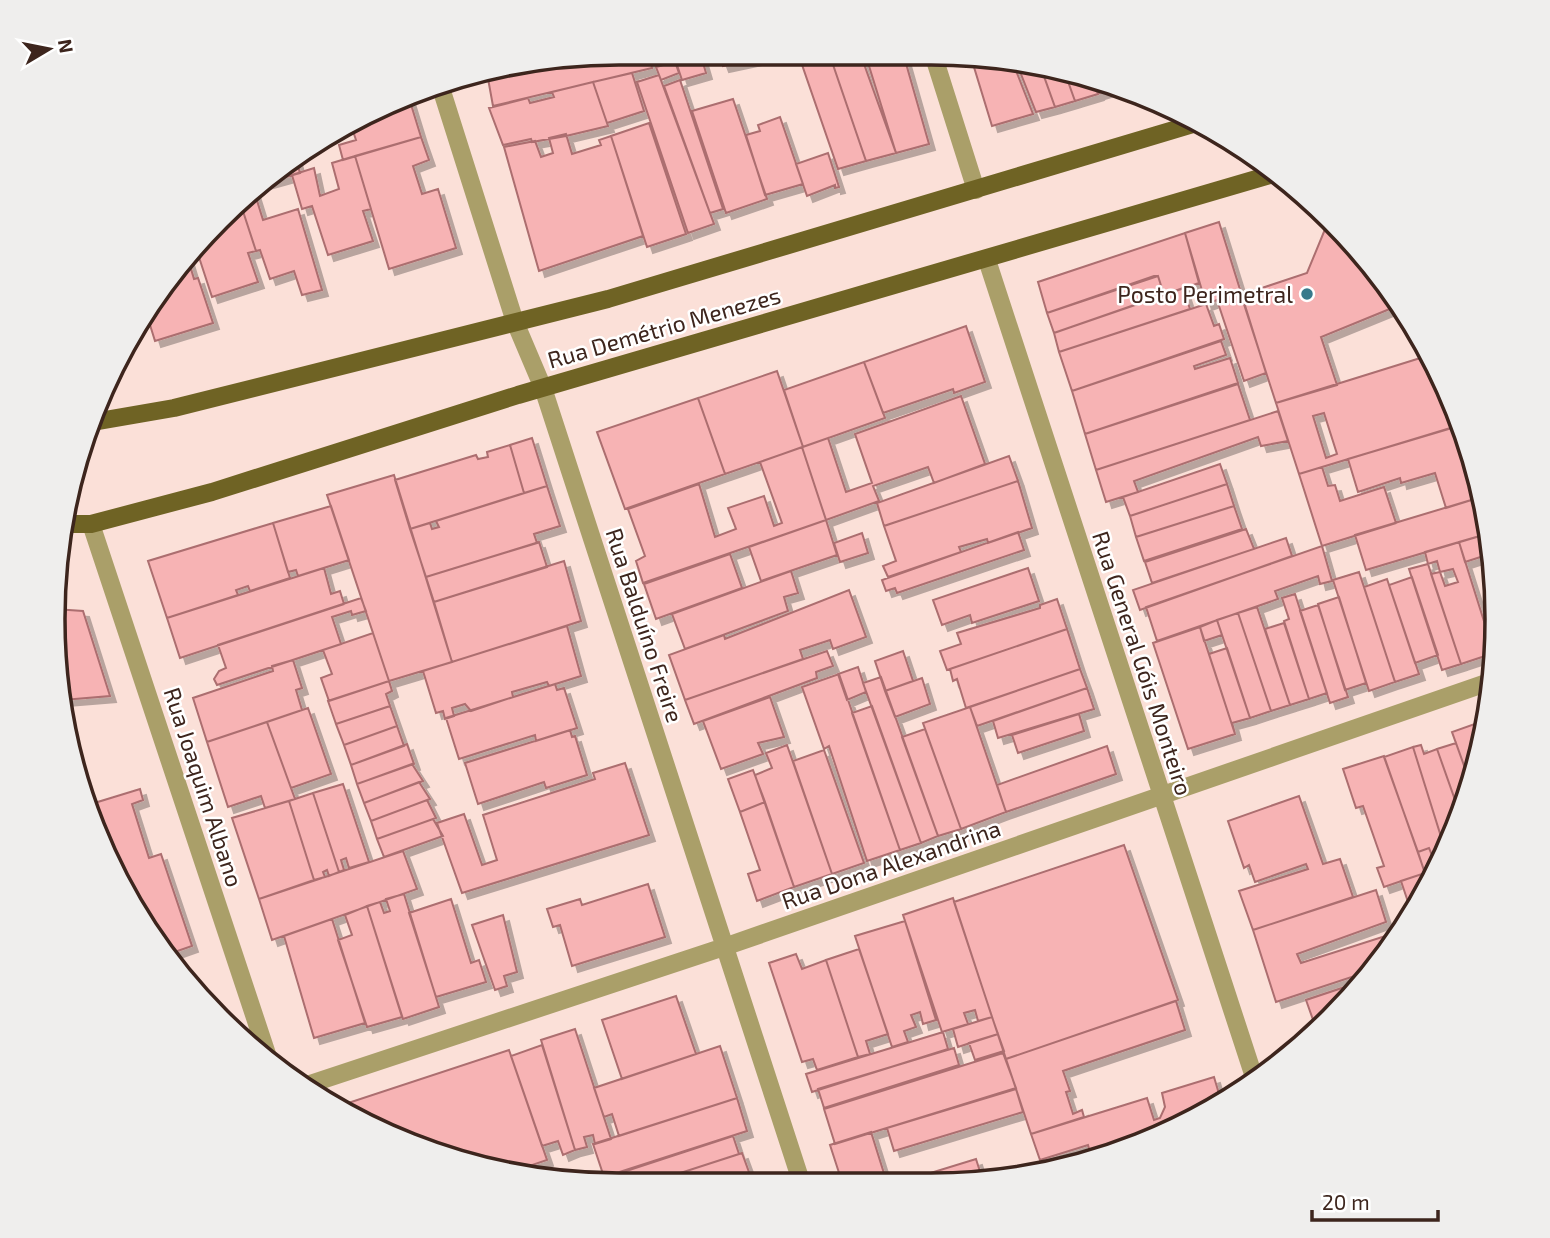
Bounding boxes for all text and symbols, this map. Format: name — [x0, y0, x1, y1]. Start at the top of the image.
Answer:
north arrow — [14, 14, 84, 84]
text: N — [54, 37, 79, 55]
street label: Rua Demétrio Menezes — [544, 280, 784, 374]
place label: Posto Perimetral — [1117, 280, 1293, 308]
marker: Posto Perimetral — [1299, 286, 1315, 302]
street label: Rua Balduíno Freire — [600, 524, 690, 726]
street label: Rua General Góis Monteiro — [1087, 527, 1199, 799]
street label: Rua Joaquim Albano — [159, 684, 249, 890]
street label: Rua Dona Alexandrina — [778, 813, 1004, 915]
scale bar — [1312, 1178, 1438, 1222]
text: 20 m — [1322, 1189, 1370, 1214]

